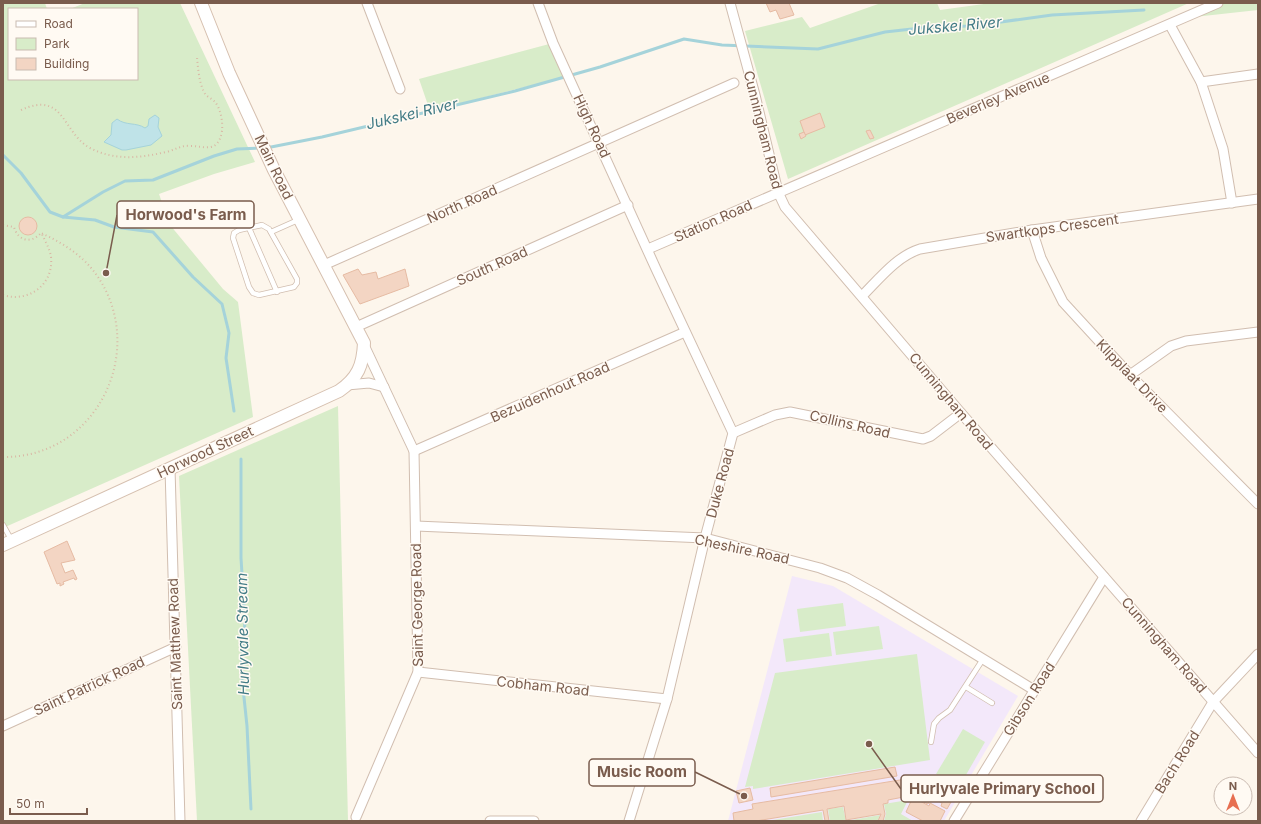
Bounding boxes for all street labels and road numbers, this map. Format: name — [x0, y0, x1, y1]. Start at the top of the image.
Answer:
street label: Beverley Avenue — [944, 68, 1052, 127]
street label: Cunningham Road — [741, 69, 786, 191]
street label: High Road — [570, 91, 615, 160]
street label: Main Road — [251, 132, 297, 202]
street label: North Road — [424, 181, 500, 227]
street label: Station Road — [671, 196, 755, 245]
street label: Swartkops Crescent — [984, 210, 1120, 245]
street label: South Road — [454, 242, 530, 289]
street label: Klipplaat Drive — [1093, 335, 1172, 416]
street label: Cunningham Road — [906, 349, 997, 453]
street label: Bezuidenhout Road — [488, 358, 612, 425]
street label: Collins Road — [808, 406, 892, 441]
street label: Horwood Street — [154, 422, 256, 481]
street label: Duke Road — [702, 446, 737, 520]
street label: Cheshire Road — [693, 530, 791, 567]
street label: Saint George Road — [407, 543, 426, 667]
street label: Saint Matthew Road — [164, 578, 185, 710]
street label: Cunningham Road — [1118, 593, 1211, 696]
street label: Saint Patrick Road — [31, 652, 147, 719]
street label: Gibson Road — [999, 659, 1058, 739]
street label: Cobham Road — [496, 672, 590, 699]
street label: Bach Road — [1151, 727, 1203, 796]

